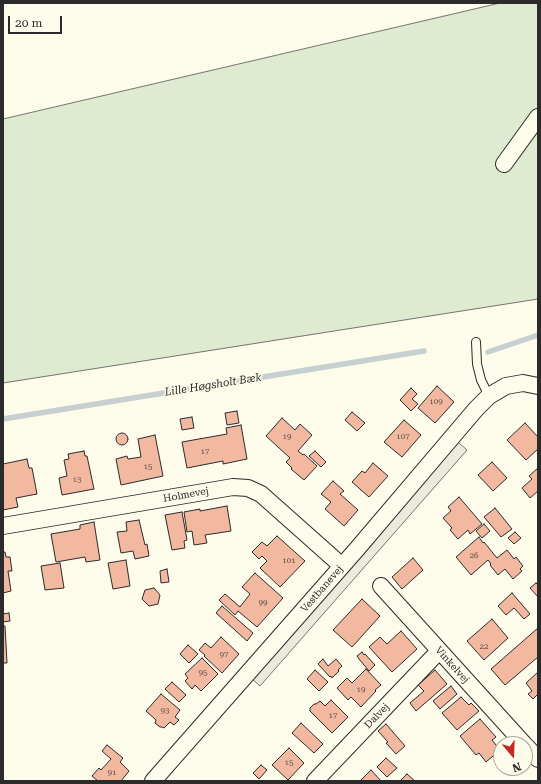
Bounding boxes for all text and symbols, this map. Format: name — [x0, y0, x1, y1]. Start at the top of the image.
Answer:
scale bar — [10, 8, 64, 34]
text: 20 m — [15, 16, 42, 30]
water label: Lille Høgsholt Bæk — [164, 371, 262, 399]
house number: 109 — [429, 397, 443, 407]
house number: 19 — [283, 432, 291, 442]
house number: 107 — [396, 432, 410, 442]
house number: 17 — [201, 447, 209, 457]
house number: 15 — [144, 462, 152, 472]
house number: 13 — [73, 475, 81, 485]
street label: Holmevej — [162, 485, 210, 505]
house number: 26 — [470, 551, 478, 561]
house number: 101 — [282, 556, 296, 566]
street label: Vestbanevej — [298, 563, 346, 615]
house number: 99 — [259, 598, 267, 608]
house number: 22 — [480, 642, 488, 652]
street label: Vinkelvej — [432, 644, 472, 686]
house number: 97 — [220, 650, 228, 660]
house number: 95 — [199, 668, 207, 678]
house number: 19 — [357, 685, 365, 695]
street label: Dalvej — [362, 701, 392, 731]
house number: 93 — [161, 706, 169, 716]
house number: 17 — [329, 711, 337, 721]
north arrow — [493, 736, 533, 776]
house number: 15 — [285, 758, 293, 768]
text: N — [511, 759, 523, 774]
house number: 91 — [108, 768, 116, 778]

